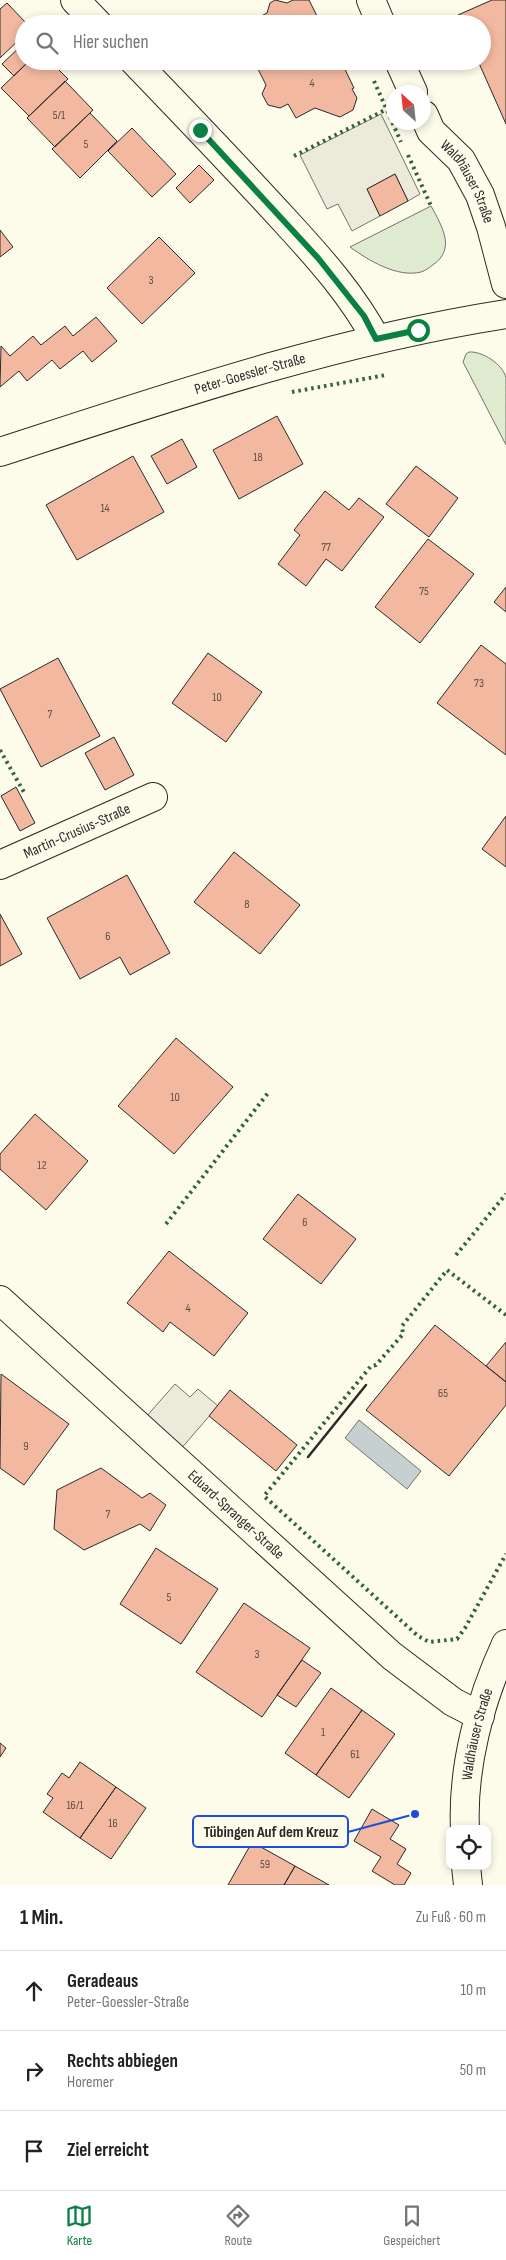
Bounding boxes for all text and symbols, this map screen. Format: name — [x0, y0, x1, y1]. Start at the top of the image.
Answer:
search box — [15, 15, 491, 70]
icon: search — [33, 29, 61, 57]
text: Hier suchen — [73, 31, 149, 54]
house number: 4 — [309, 76, 315, 91]
north arrow — [386, 85, 431, 130]
house number: 5/1 — [53, 108, 66, 123]
route end — [189, 119, 212, 142]
street label: Waldhäuser Straße — [436, 136, 498, 226]
house number: 5 — [84, 137, 89, 152]
house number: 3 — [148, 273, 154, 288]
route start — [407, 319, 430, 342]
street label: Peter-Goessler-Straße — [192, 348, 308, 399]
house number: 18 — [253, 450, 263, 465]
house number: 14 — [100, 501, 110, 516]
house number: 77 — [321, 540, 331, 555]
house number: 75 — [419, 584, 429, 599]
house number: 73 — [474, 676, 484, 691]
house number: 10 — [212, 690, 222, 705]
house number: 7 — [48, 707, 53, 722]
street label: Martin-Crusius-Straße — [20, 799, 133, 863]
house number: 8 — [244, 897, 250, 912]
house number: 6 — [105, 929, 111, 944]
house number: 10 — [170, 1090, 180, 1105]
house number: 12 — [37, 1158, 47, 1173]
house number: 6 — [302, 1215, 308, 1230]
house number: 4 — [185, 1301, 191, 1316]
house number: 65 — [438, 1386, 448, 1401]
house number: 9 — [23, 1439, 29, 1454]
street label: Eduard-Spranger-Straße — [184, 1466, 288, 1563]
house number: 7 — [106, 1507, 111, 1522]
house number: 5 — [167, 1590, 172, 1605]
house number: 3 — [254, 1647, 260, 1662]
street label: Waldhäuser Straße — [457, 1686, 497, 1781]
house number: 1 — [321, 1725, 326, 1740]
house number: 61 — [350, 1747, 361, 1762]
house number: 16/1 — [66, 1798, 84, 1813]
house number: 16 — [108, 1816, 118, 1831]
callout: Tübingen Auf dem Kreuz — [193, 1816, 348, 1847]
text: Tübingen Auf dem Kreuz — [204, 1823, 338, 1842]
map controls — [446, 1825, 491, 1870]
button: locate — [446, 1825, 491, 1870]
house number: 59 — [260, 1857, 270, 1872]
text: 1 Min. — [20, 1905, 63, 1930]
text: Zu Fuß · 60 m — [416, 1908, 486, 1927]
text: Geradeaus — [67, 1970, 138, 1993]
icon: ahead — [20, 1977, 48, 2005]
text: 10 m — [460, 1981, 486, 2000]
text: Peter-Goessler-Straße — [67, 1993, 189, 2012]
text: Rechts abbiegen — [67, 2050, 178, 2073]
icon: right — [20, 2057, 48, 2085]
text: 50 m — [460, 2061, 486, 2080]
text: Horemer — [67, 2073, 114, 2092]
icon: arrive — [20, 2137, 48, 2165]
text: Ziel erreicht — [67, 2139, 149, 2162]
tab: Karte — [65, 2202, 93, 2249]
tab: Route — [224, 2202, 252, 2249]
tab: Gespeichert — [383, 2202, 441, 2249]

